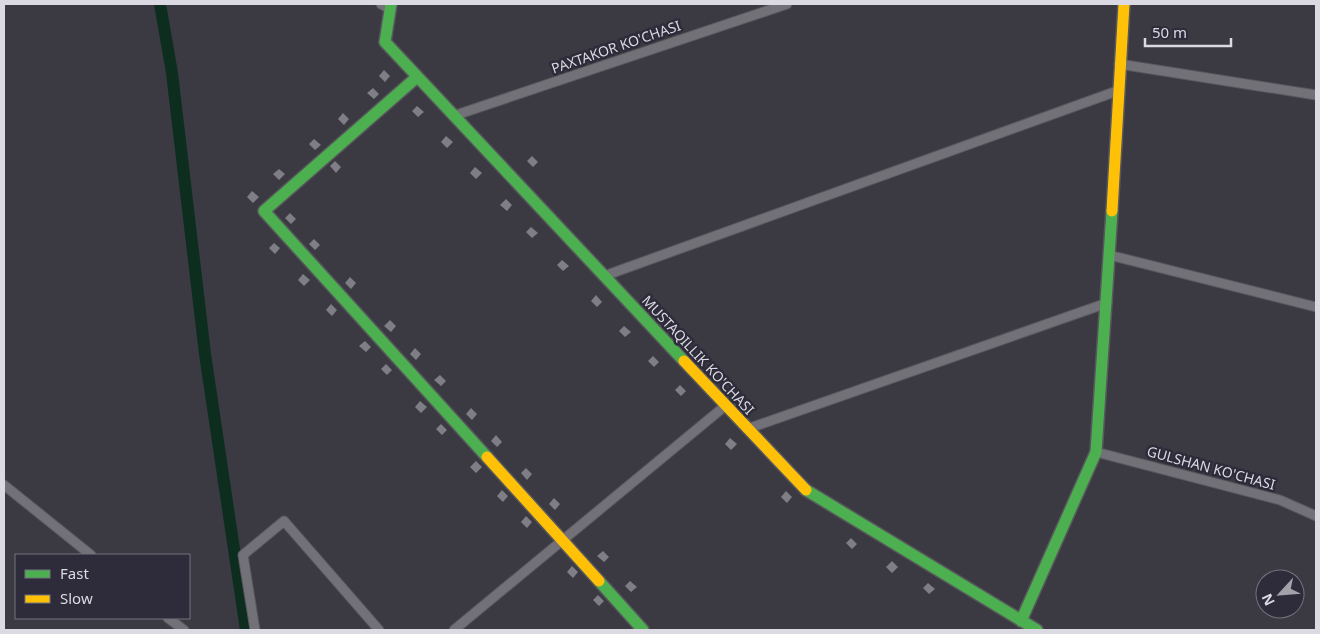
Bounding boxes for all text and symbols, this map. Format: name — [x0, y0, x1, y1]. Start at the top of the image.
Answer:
street label: PAXTAKOR KO'CHASI — [549, 15, 683, 78]
scale bar — [1145, 15, 1231, 47]
text: 50 m — [1152, 22, 1187, 42]
street label: MUSTAQILLIK KO'CHASI — [638, 291, 759, 419]
street label: GULSHAN KO'CHASI — [1145, 441, 1278, 494]
legend — [15, 554, 190, 619]
text: Fast — [60, 563, 89, 583]
north arrow — [1255, 569, 1305, 619]
text: Slow — [60, 588, 93, 608]
text: N — [1257, 591, 1279, 609]

